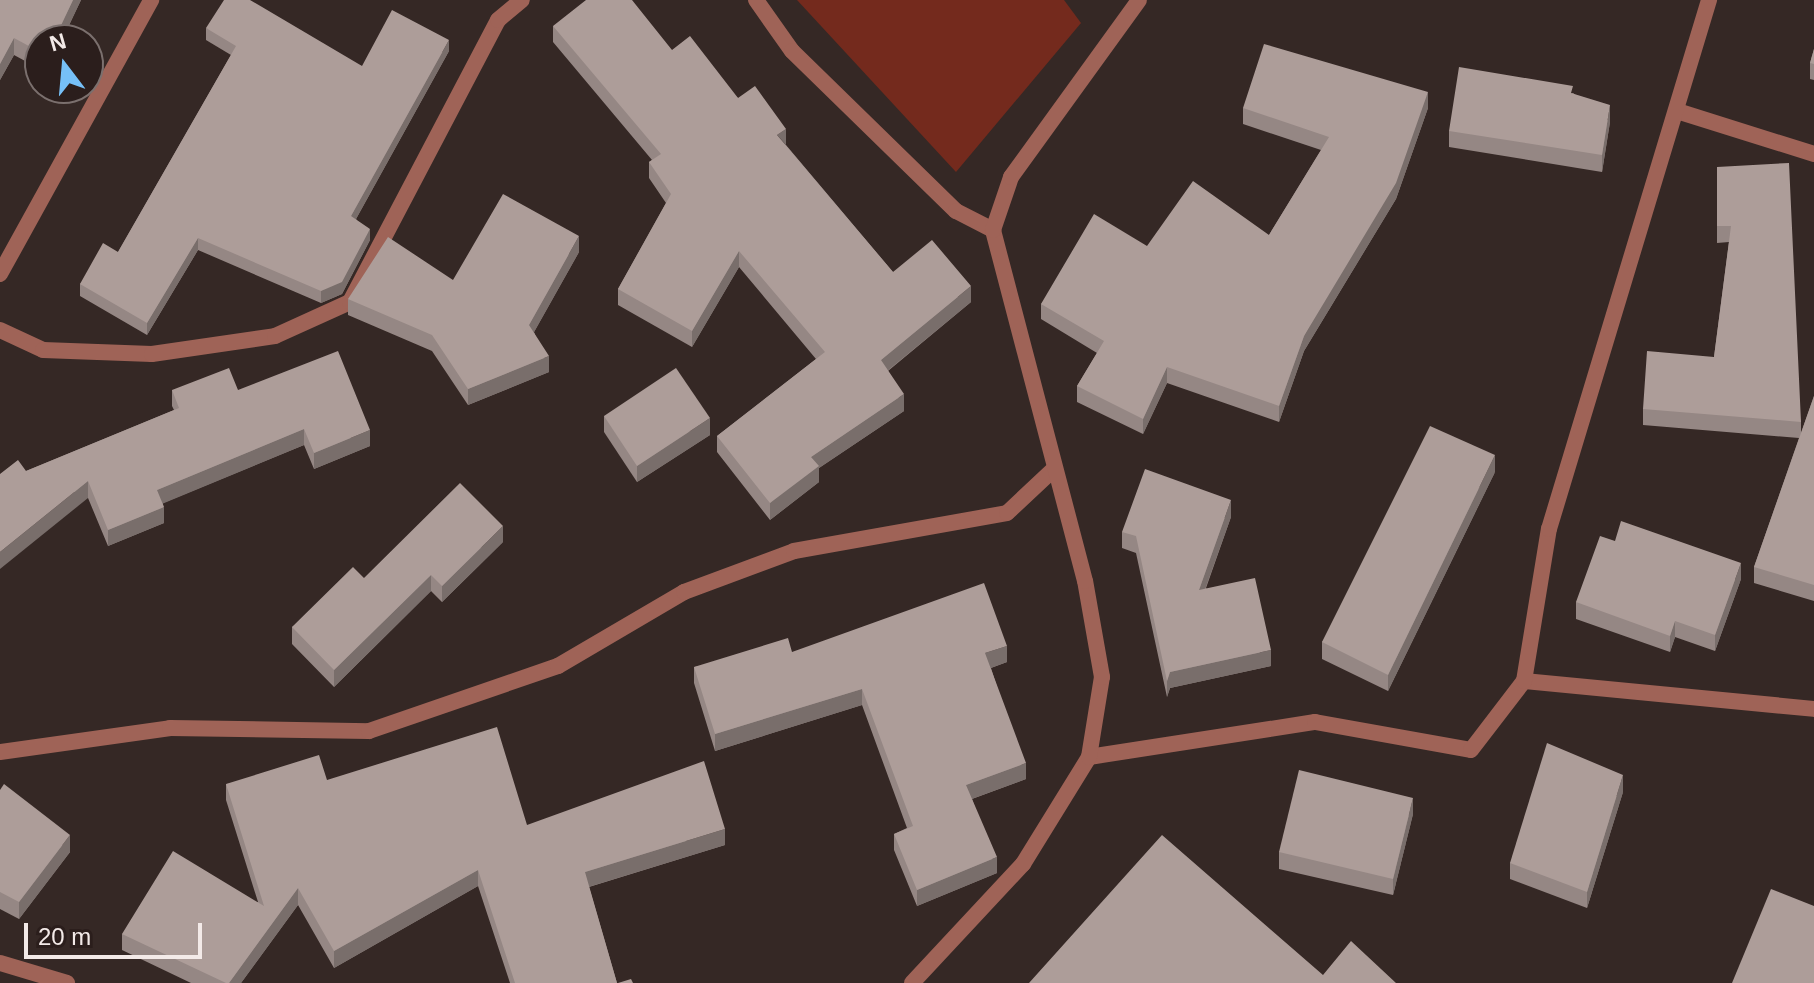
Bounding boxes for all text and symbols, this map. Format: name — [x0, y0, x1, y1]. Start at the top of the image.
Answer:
north arrow — [24, 24, 104, 104]
text: N — [47, 28, 69, 57]
scale bar — [28, 907, 206, 957]
text: 20 m — [38, 923, 91, 950]

